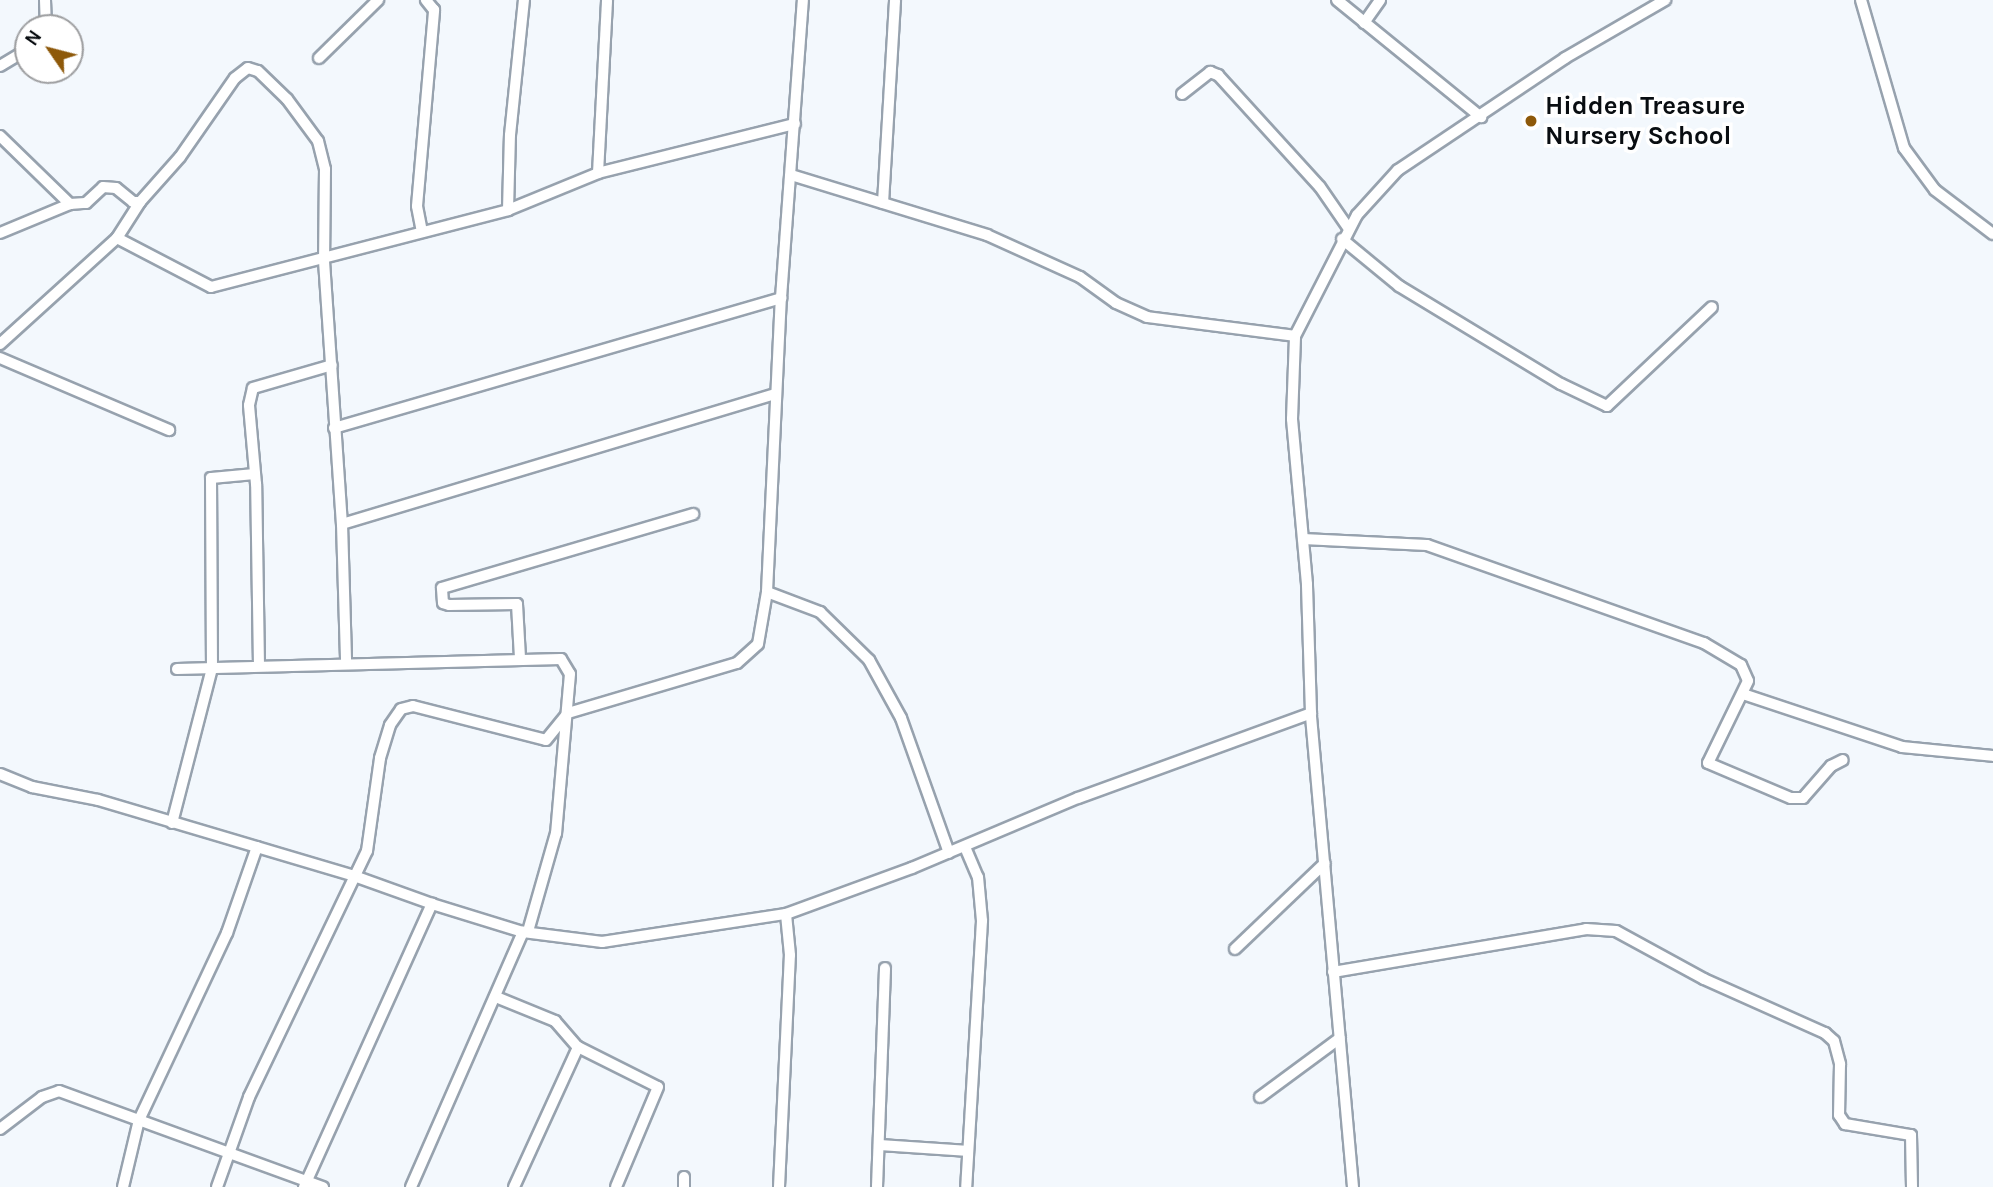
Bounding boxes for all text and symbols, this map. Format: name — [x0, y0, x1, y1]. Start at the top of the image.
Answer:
north arrow — [14, 14, 84, 84]
text: N — [21, 26, 46, 50]
place label: Hidden Treasure Nursery School — [1545, 90, 1745, 152]
marker: Hidden Treasure Nursery School — [1523, 113, 1539, 129]

